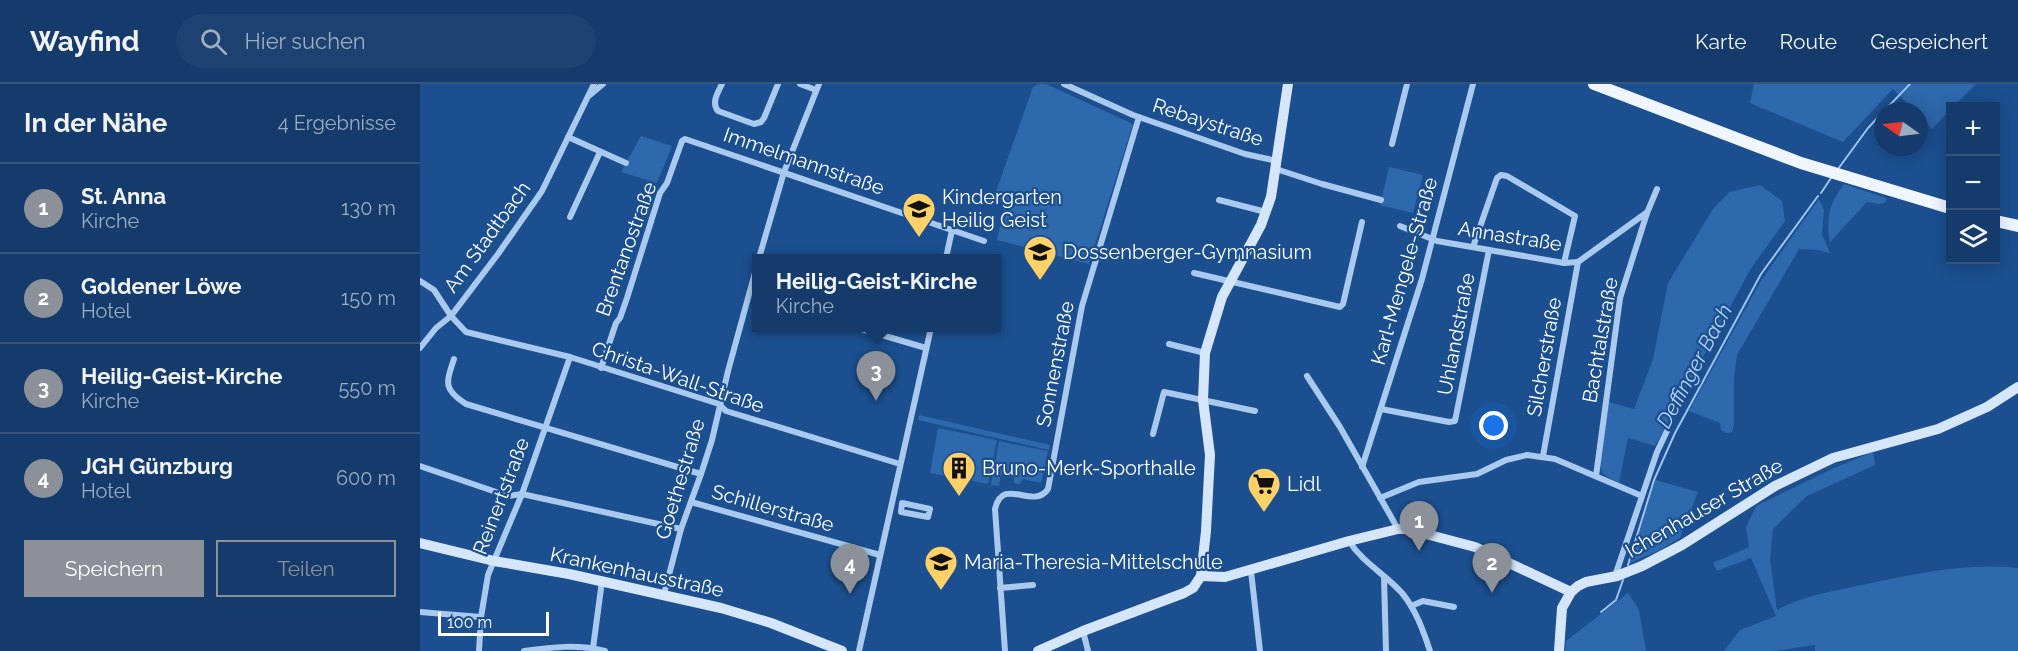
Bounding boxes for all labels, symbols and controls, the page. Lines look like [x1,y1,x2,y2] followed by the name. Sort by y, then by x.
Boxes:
[176,14,596,68] search box
[30,25,140,58] text: Wayfind
[197,25,230,58] icon: search
[245,28,366,54] text: Hier suchen
[1695,29,1747,54] text: Karte
[1780,29,1837,54] text: Route
[1870,29,1988,54] text: Gespeichert
[1150,93,1267,151] street label: Rebaystraße
[1874,102,1928,156] north arrow
[1946,102,2000,264] map controls
[1946,102,2000,156] button: +
[24,108,167,138] text: In der Nähe
[278,111,396,135] text: 4 Ergebnisse
[720,122,888,200] street label: Immelmannstraße
[1946,156,2000,210] button: −
[1366,174,1442,368] street label: Karl-Mengele-Straße
[439,177,535,297] street label: Am Stadtbach
[591,178,662,320] street label: Brentanostraße
[81,183,166,209] text: St. Anna
[942,185,1062,232] place label: Kindergarten Heilig Geist
[901,191,937,238] school or university icon: Kindergarten Heilig Geist
[39,196,48,220] text: 1
[341,196,396,220] text: 130 m
[81,209,139,233] text: Kirche
[1946,210,2000,264] button: layers
[1456,216,1564,256] street label: Annastraße
[1022,234,1058,281] school or university icon: Dossenberger-Gymnasium
[1063,240,1312,264] place label: Dossenberger-Gymnasium
[752,254,1001,332] popup
[776,268,977,294] text: Heilig-Geist-Kirche
[1432,271,1480,397] street label: Uhlandstraße
[81,273,241,299] text: Goldener Löwe
[1577,275,1623,405] street label: Bachtalstraße
[38,286,49,310] text: 2
[341,286,396,310] text: 150 m
[776,294,834,318] text: Kirche
[1522,295,1566,418] street label: Silcherstraße
[81,299,131,323] text: Hotel
[1031,299,1079,429] street label: Sonnenstraße
[1651,300,1737,432] water label: Deffinger Bach
[589,336,768,418] street label: Christa-Wall-Straße
[856,352,896,401] pin: 3
[81,363,282,389] text: Heilig-Geist-Kirche
[38,376,49,400] text: 3
[338,376,396,400] text: 550 m
[81,389,139,413] text: Kirche
[1479,411,1508,440] your location
[650,415,710,542] street label: Goethestraße
[468,434,534,558] street label: Reinertstraße
[941,450,977,497] building icon: Bruno-Merk-Sporthalle
[81,453,233,479] text: JGH Günzburg
[1621,453,1787,563] street label: Ichenhauser Straße
[982,456,1196,480] place label: Bruno-Merk-Sporthalle
[38,466,49,490] text: 4
[336,466,396,490] text: 600 m
[1246,466,1282,513] supermarket icon: Lidl
[1287,472,1321,496] place label: Lidl
[81,479,131,503] text: Hotel
[709,479,837,537] street label: Schillerstraße
[1400,502,1438,551] pin: 1
[24,540,204,597] button: Speichern
[216,540,396,597] button: Teilen
[548,542,726,602] street label: Krankenhausstraße
[830,544,870,594] pin: 4
[923,544,959,591] school or university icon: Maria-Theresia-Mittelschule
[1472,544,1512,593] pin: 2
[964,550,1223,574] place label: Maria-Theresia-Mittelschule
[438,609,549,636] scale bar
[447,613,492,632] text: 100 m

